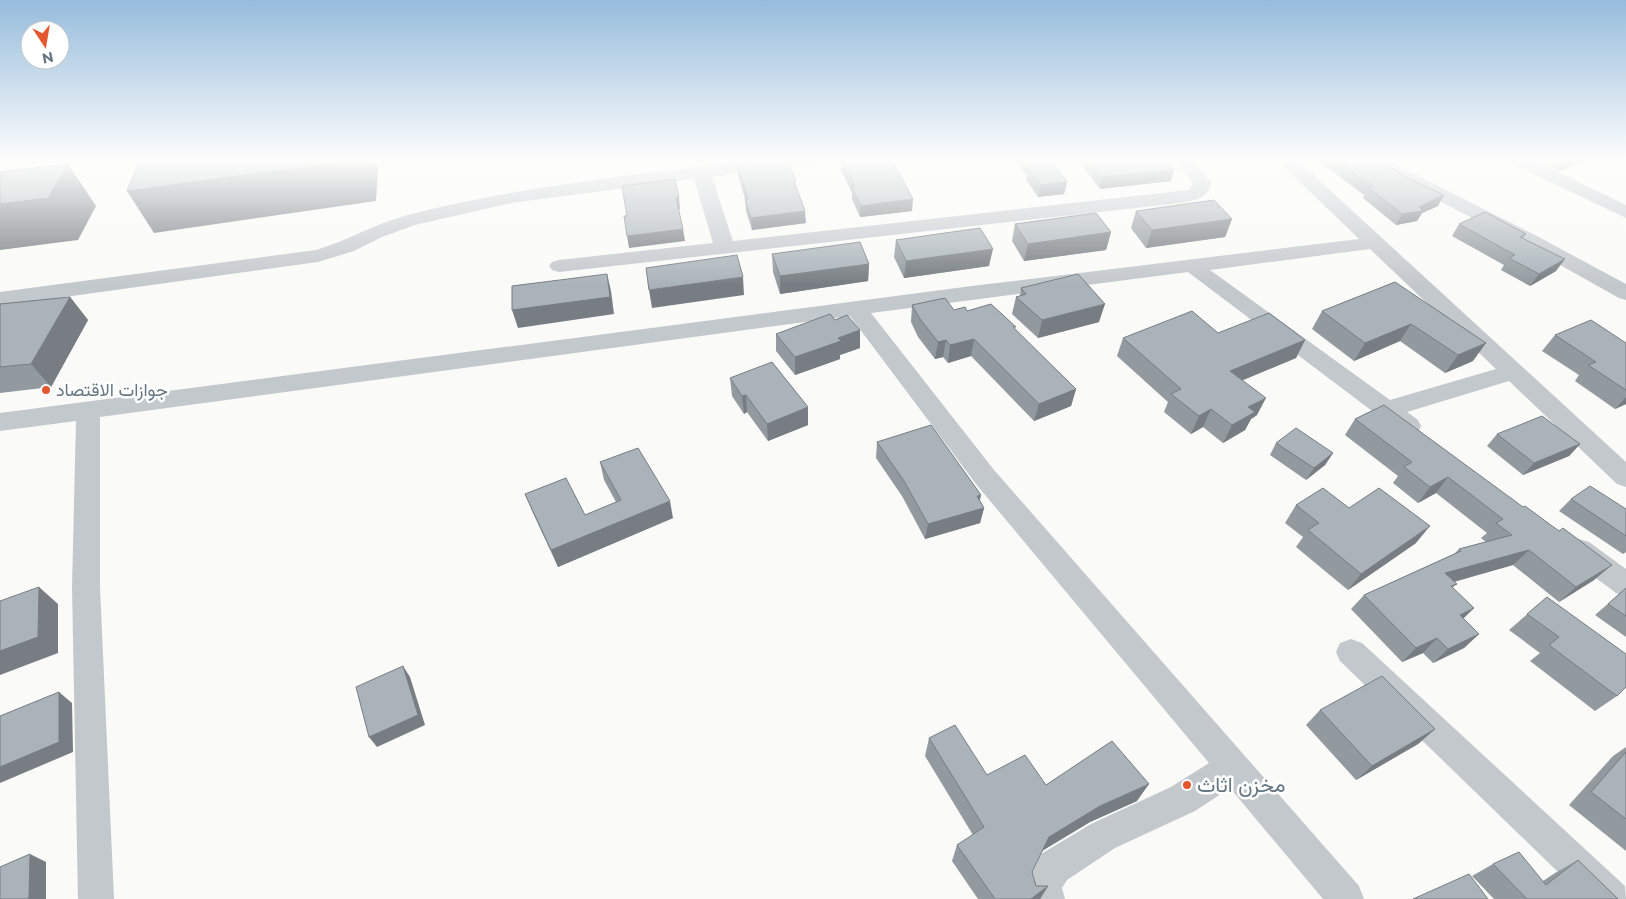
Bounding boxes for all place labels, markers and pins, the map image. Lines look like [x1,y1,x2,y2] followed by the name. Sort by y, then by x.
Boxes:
[56,379,168,401] place label: جوازات الاقتصاد
[40,384,52,396] marker: جوازات الاقتصاد
[1197,772,1285,798] place label: مخزن اثاث
[1181,779,1193,791] marker: مخزن اثاث

